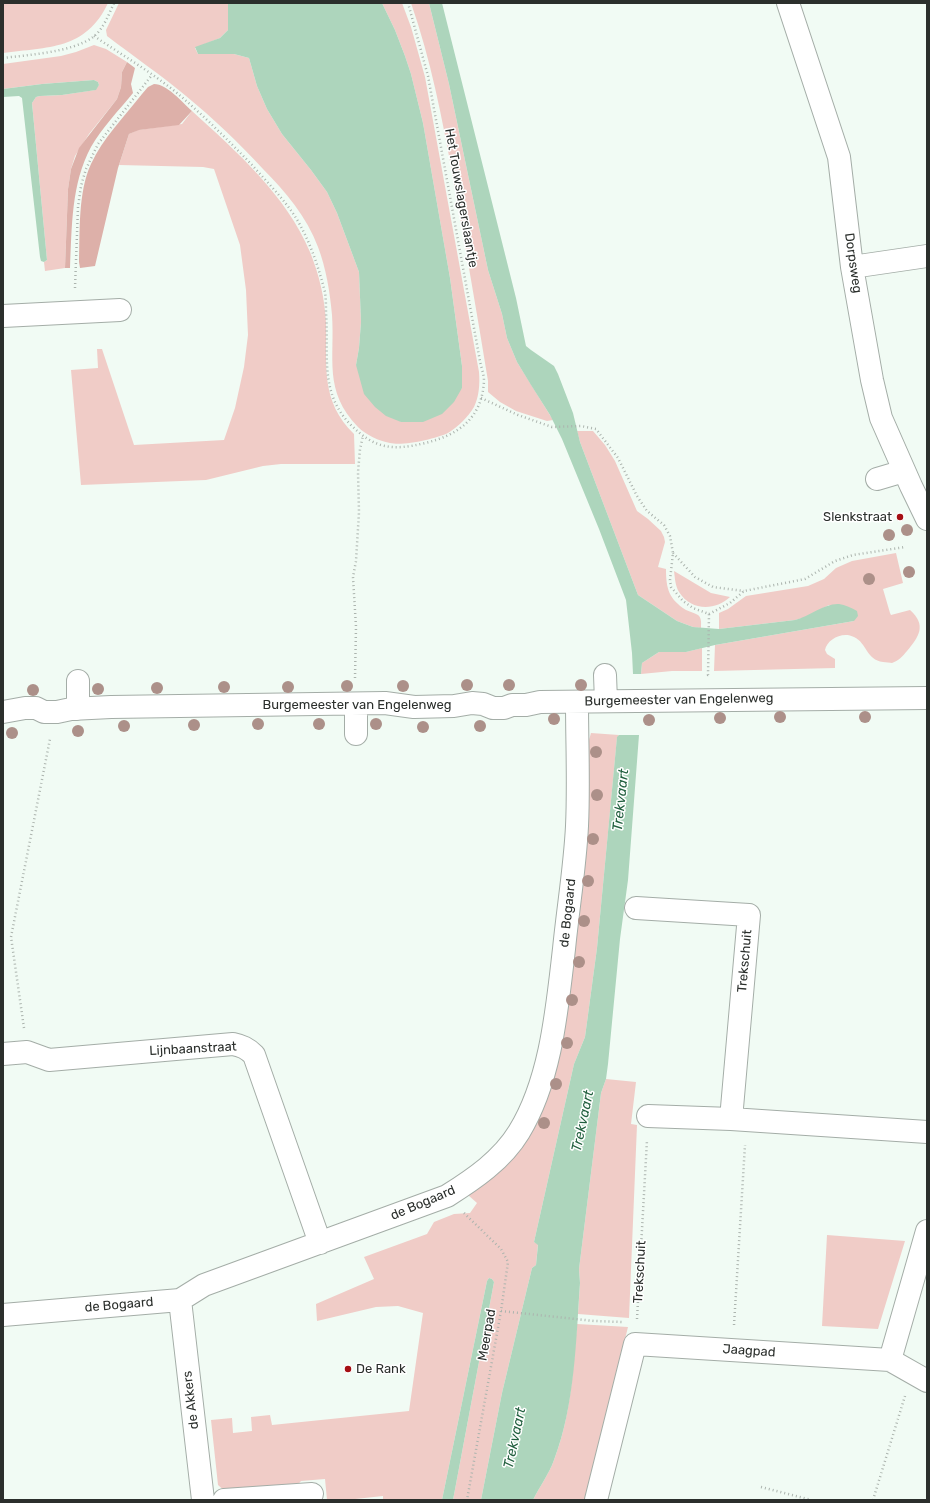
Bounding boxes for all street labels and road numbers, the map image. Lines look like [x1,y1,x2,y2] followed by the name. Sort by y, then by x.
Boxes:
[441,127,481,269] street label: Het Touwslagerslaantje
[841,232,865,294] street label: Dorpsweg
[584,691,774,709] street label: Burgemeester van Engelenweg
[262,697,452,713] street label: Burgemeester van Engelenweg
[557,878,579,948] street label: de Bogaard
[734,929,756,993] street label: Trekschuit
[149,1039,237,1059] street label: Lijnbaanstraat
[388,1182,458,1224] street label: de Bogaard
[631,1240,649,1304] street label: Trekschuit
[84,1294,154,1316] street label: de Bogaard
[475,1308,499,1362] street label: Meerpad
[722,1341,776,1361] street label: Jaagpad
[180,1370,202,1430] street label: de Akkers

